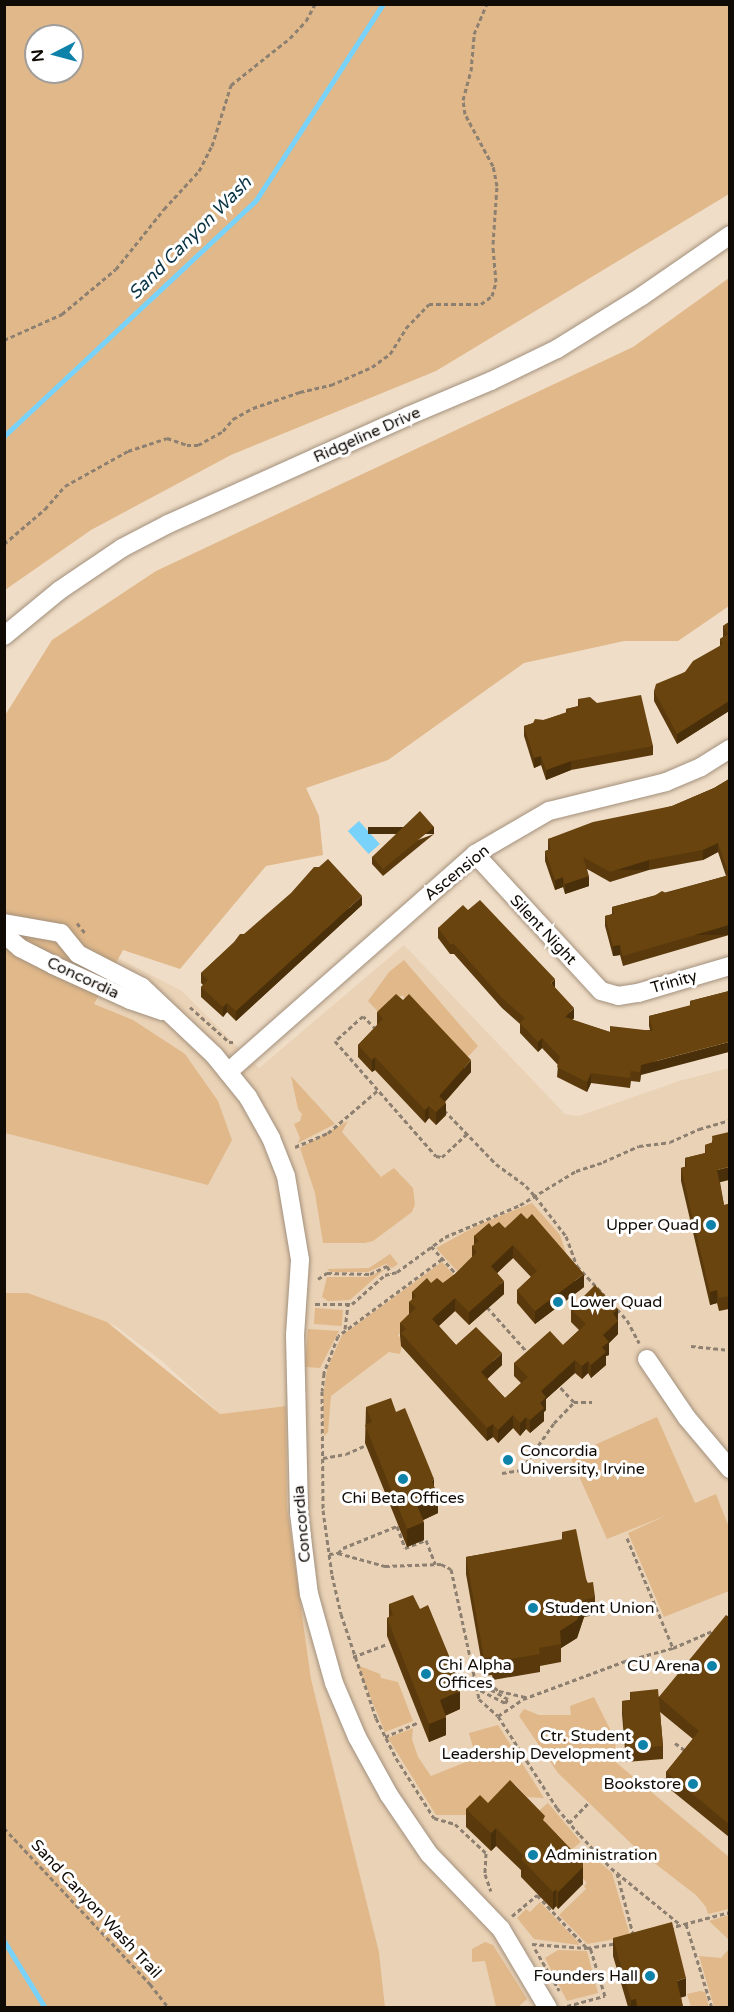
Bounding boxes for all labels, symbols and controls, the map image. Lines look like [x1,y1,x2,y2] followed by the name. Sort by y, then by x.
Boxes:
[24,24,84,84] north arrow
[27,48,49,63] text: N
[124,172,256,304] water label: Sand Canyon Wash
[311,403,423,467] street label: Ridgeline Drive
[421,841,493,905] street label: Ascension
[506,891,580,969] street label: Silent Night
[44,953,122,1003] street label: Concordia
[649,966,699,998] street label: Trinity
[606,1215,699,1235] place label: Upper Quad
[704,1218,718,1232] marker: Upper Quad
[570,1292,662,1312] place label: Lower Quad
[551,1295,565,1309] marker: Lower Quad
[520,1441,645,1479] place label: Concordia University, Irvine
[501,1453,515,1467] marker: Concordia University, Irvine
[396,1472,410,1486] marker: Chi Beta Offices
[289,1485,315,1563] street label: Concordia
[341,1488,465,1508] place label: Chi Beta Offices
[545,1598,654,1618] place label: Student Union
[526,1601,540,1615] marker: Student Union
[438,1655,512,1693] place label: Chi Alpha Offices
[627,1656,700,1676] place label: CU Arena
[705,1659,719,1673] marker: CU Arena
[419,1667,433,1681] marker: Chi Alpha Offices
[441,1726,631,1764] place label: Ctr. Student Leadership Development
[636,1738,650,1752] marker: Ctr. Student Leadership Development
[604,1774,681,1794] place label: Bookstore
[686,1777,700,1791] marker: Bookstore
[27,1836,165,1982] street label: Sand Canyon Wash Trail
[545,1845,657,1865] place label: Administration
[526,1848,540,1862] marker: Administration
[534,1966,638,1986] place label: Founders Hall
[643,1969,657,1983] marker: Founders Hall

